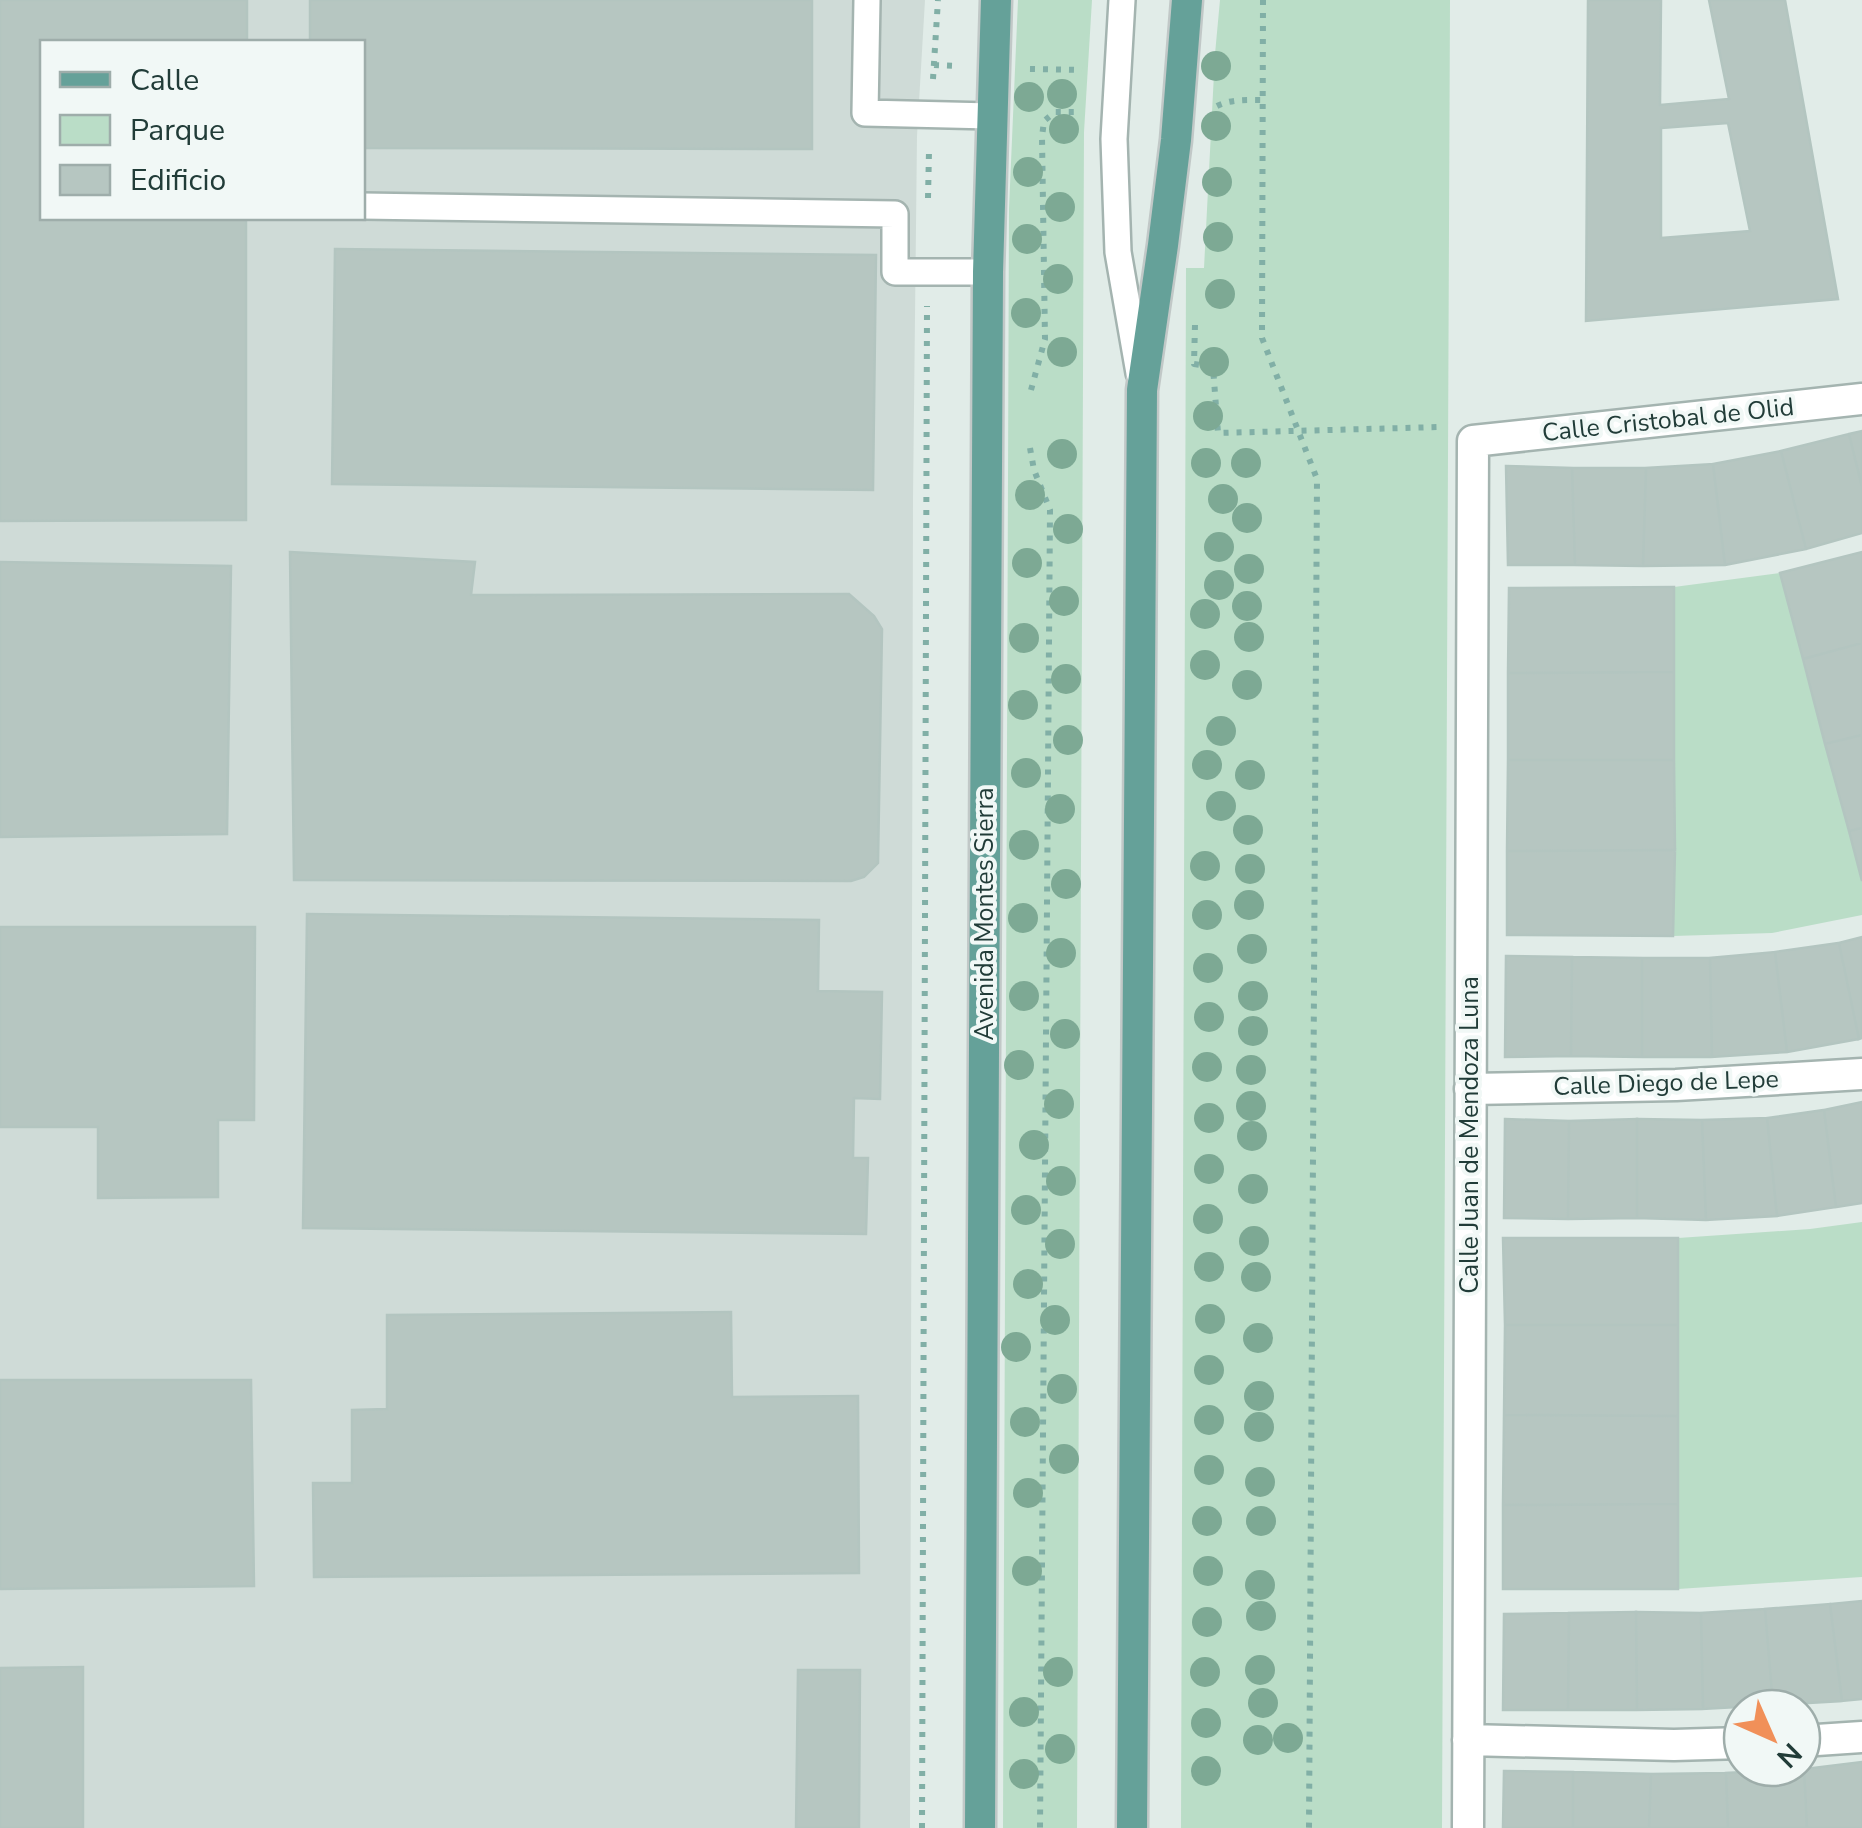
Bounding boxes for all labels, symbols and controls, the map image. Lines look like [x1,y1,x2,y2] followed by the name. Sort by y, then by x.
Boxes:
[40,40,365,220] legend
[130,60,199,101] text: Calle
[130,110,225,151] text: Parque
[130,160,226,201] text: Edificio
[1540,390,1796,450] street label: Calle Cristobal de Olid
[968,787,1002,1041] street label: Avenida Montes Sierra
[1453,976,1487,1294] street label: Calle Juan de Mendoza Luna
[1553,1062,1779,1104] street label: Calle Diego de Lepe
[1722,1688,1822,1788] north arrow
[1768,1734,1810,1776] text: N

